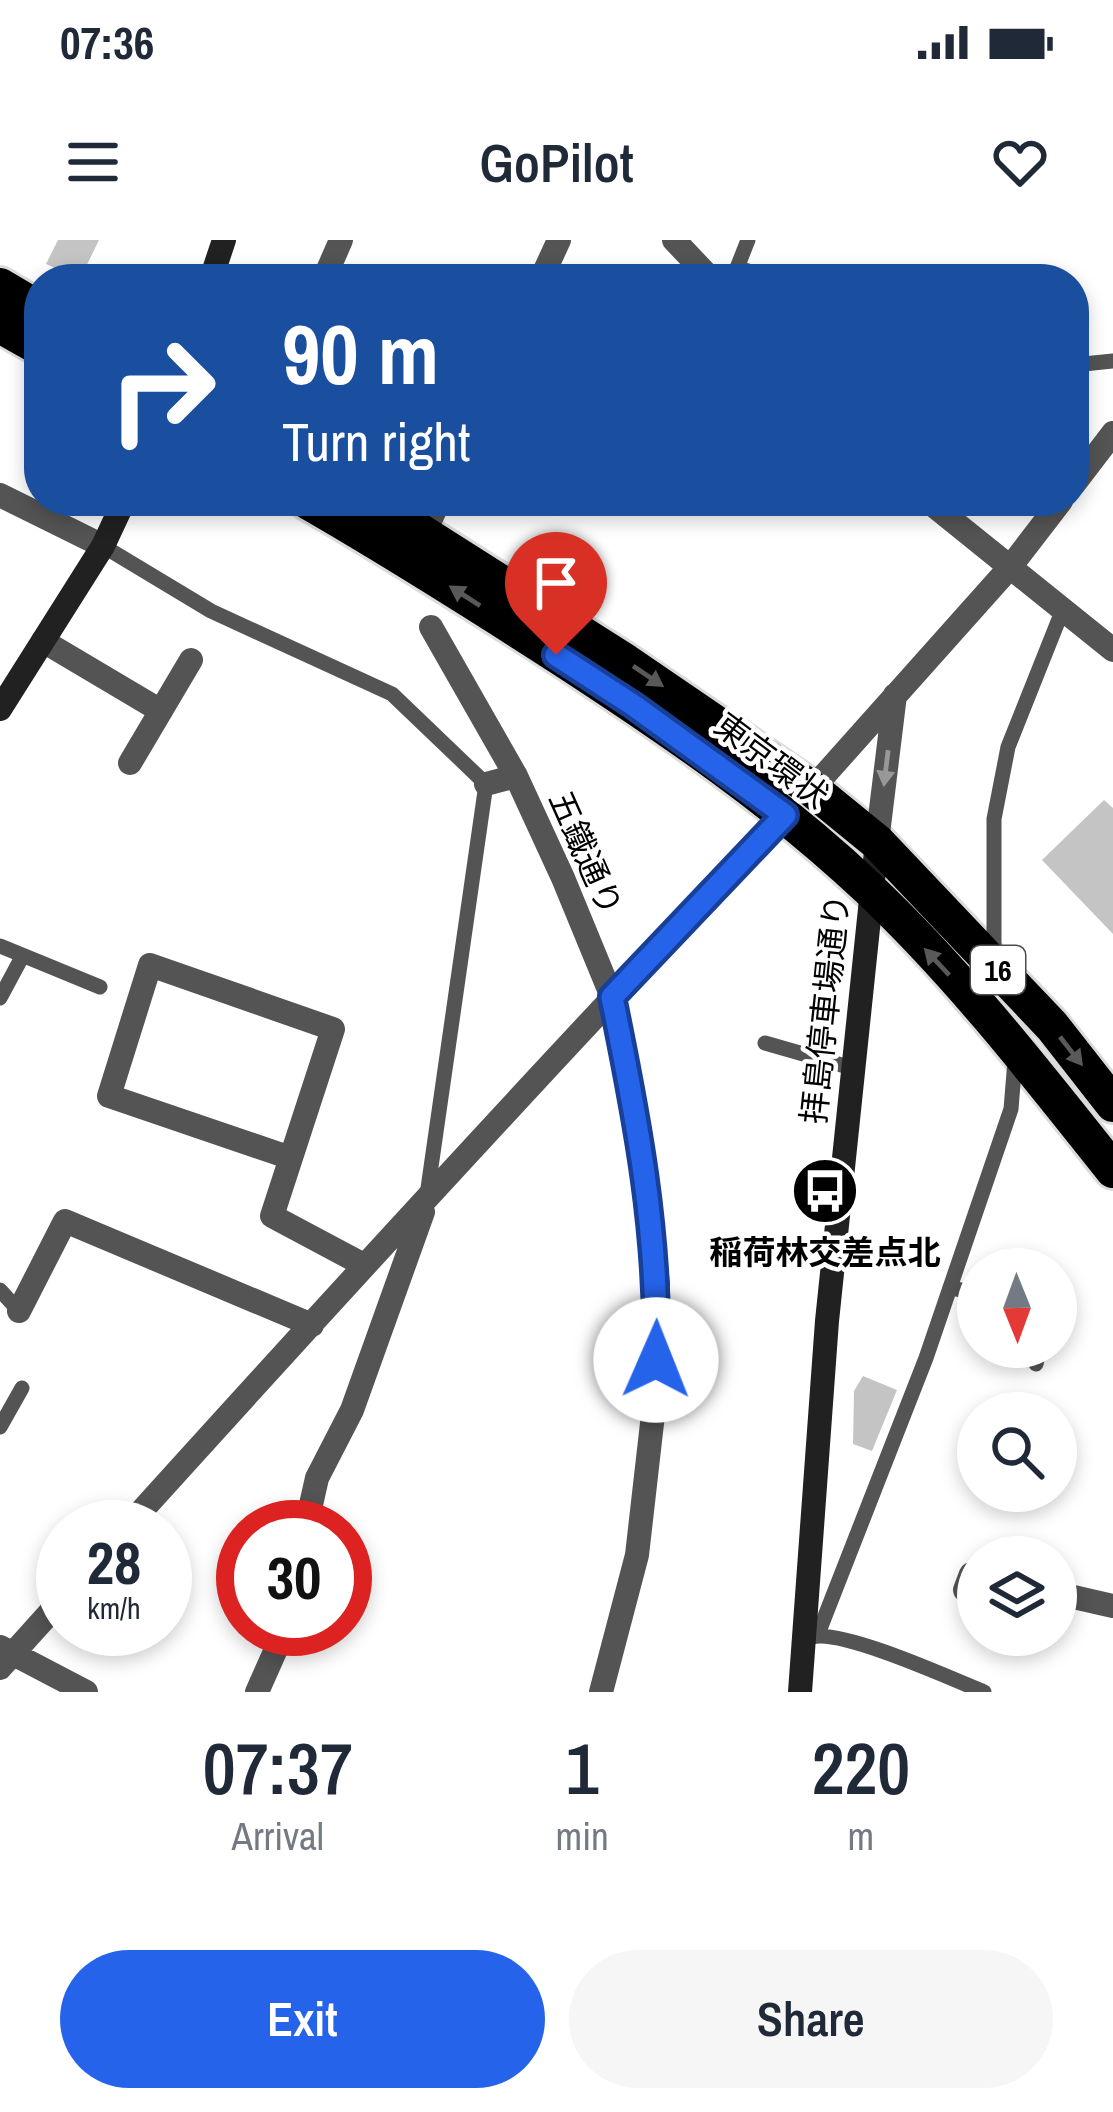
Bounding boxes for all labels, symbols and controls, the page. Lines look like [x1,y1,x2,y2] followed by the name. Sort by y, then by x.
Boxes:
[60,12,154,73] text: 07:36
[479,126,634,199] text: GoPilot
[60,129,126,195] icon: menu
[987,129,1053,195] icon: heart
[282,297,439,410] text: 90 m
[84,312,240,468] icon: right
[282,405,470,478] text: Turn right
[505,532,607,655] pin
[523,550,589,616] icon: arrive
[448,585,481,607] one-way arrow
[631,665,664,687] one-way arrow
[706,703,838,817] street label: 東京環状
[876,750,895,787] one-way arrow
[539,784,633,922] street label: 五鐵通り
[791,892,859,1126] street label: 拝島停車場通り
[971,946,1025,994] road number: 16
[924,948,951,977] one-way arrow
[1058,1035,1083,1066] one-way arrow
[790,1156,860,1226] bus stop icon: 稲荷林交差点北
[710,1230,941,1274] place label: 稲荷林交差点北
[957,1248,1077,1368] north arrow
[957,1248,1077,1656] map controls
[593,1297,719,1423] position arrow
[957,1392,1077,1512] button: search
[216,1500,372,1656] speed limit sign: 30
[87,1522,141,1603] text: 28
[957,1536,1077,1656] button: layers
[87,1588,141,1628] text: km/h
[203,1719,353,1816] text: 07:37
[566,1719,599,1816] text: 1
[812,1719,910,1816] text: 220
[232,1810,324,1862] text: Arrival
[556,1810,609,1862] text: min
[848,1810,874,1862] text: m
[60,1950,545,2088] button: Exit
[569,1950,1053,2088] button: Share

